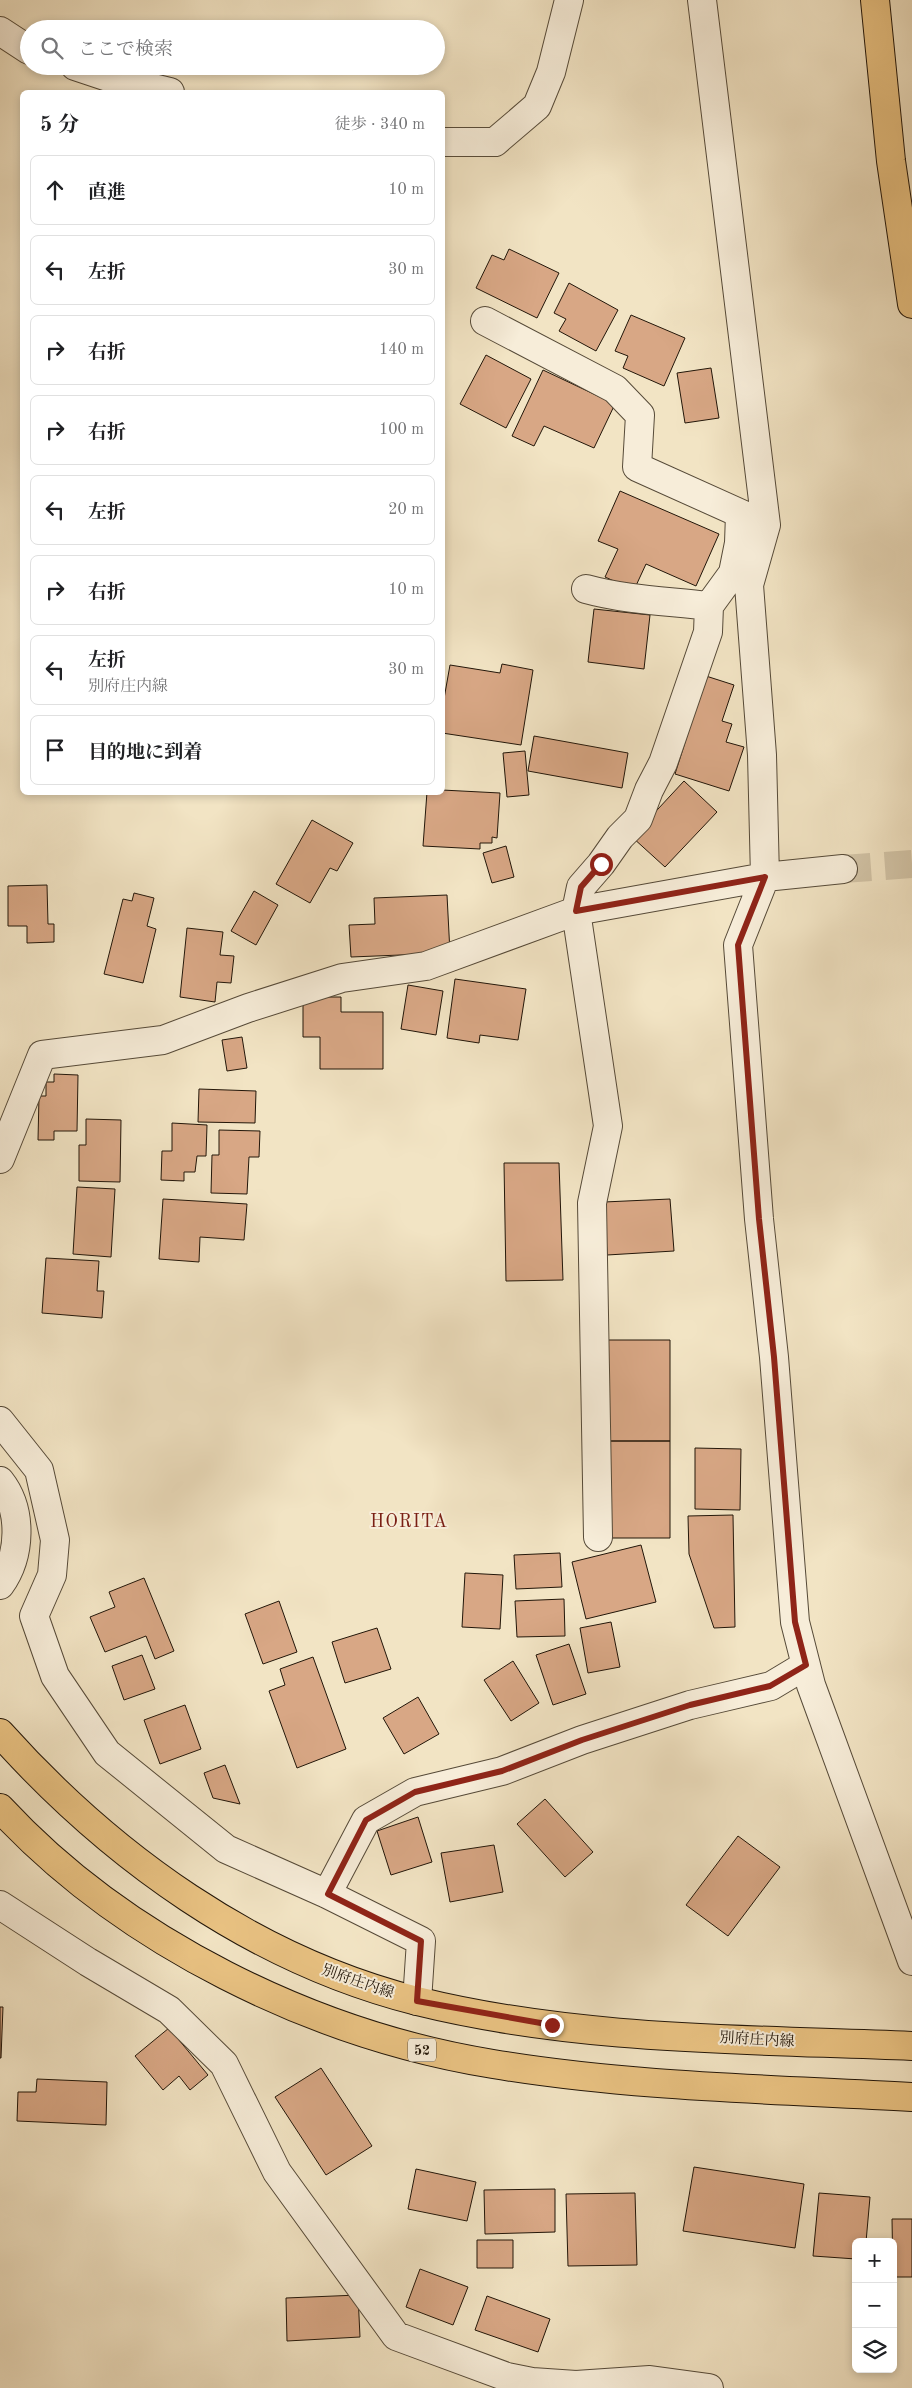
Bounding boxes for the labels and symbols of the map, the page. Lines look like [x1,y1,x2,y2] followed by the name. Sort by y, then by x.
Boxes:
[590,853,613,876] route start
[370,1513,448,1531] district label: HORITA
[320,1961,396,2002] street label: 別府庄内線
[541,2014,564,2037] route end
[719,2029,795,2050] street label: 別府庄内線
[408,2038,436,2062] road number: 52

